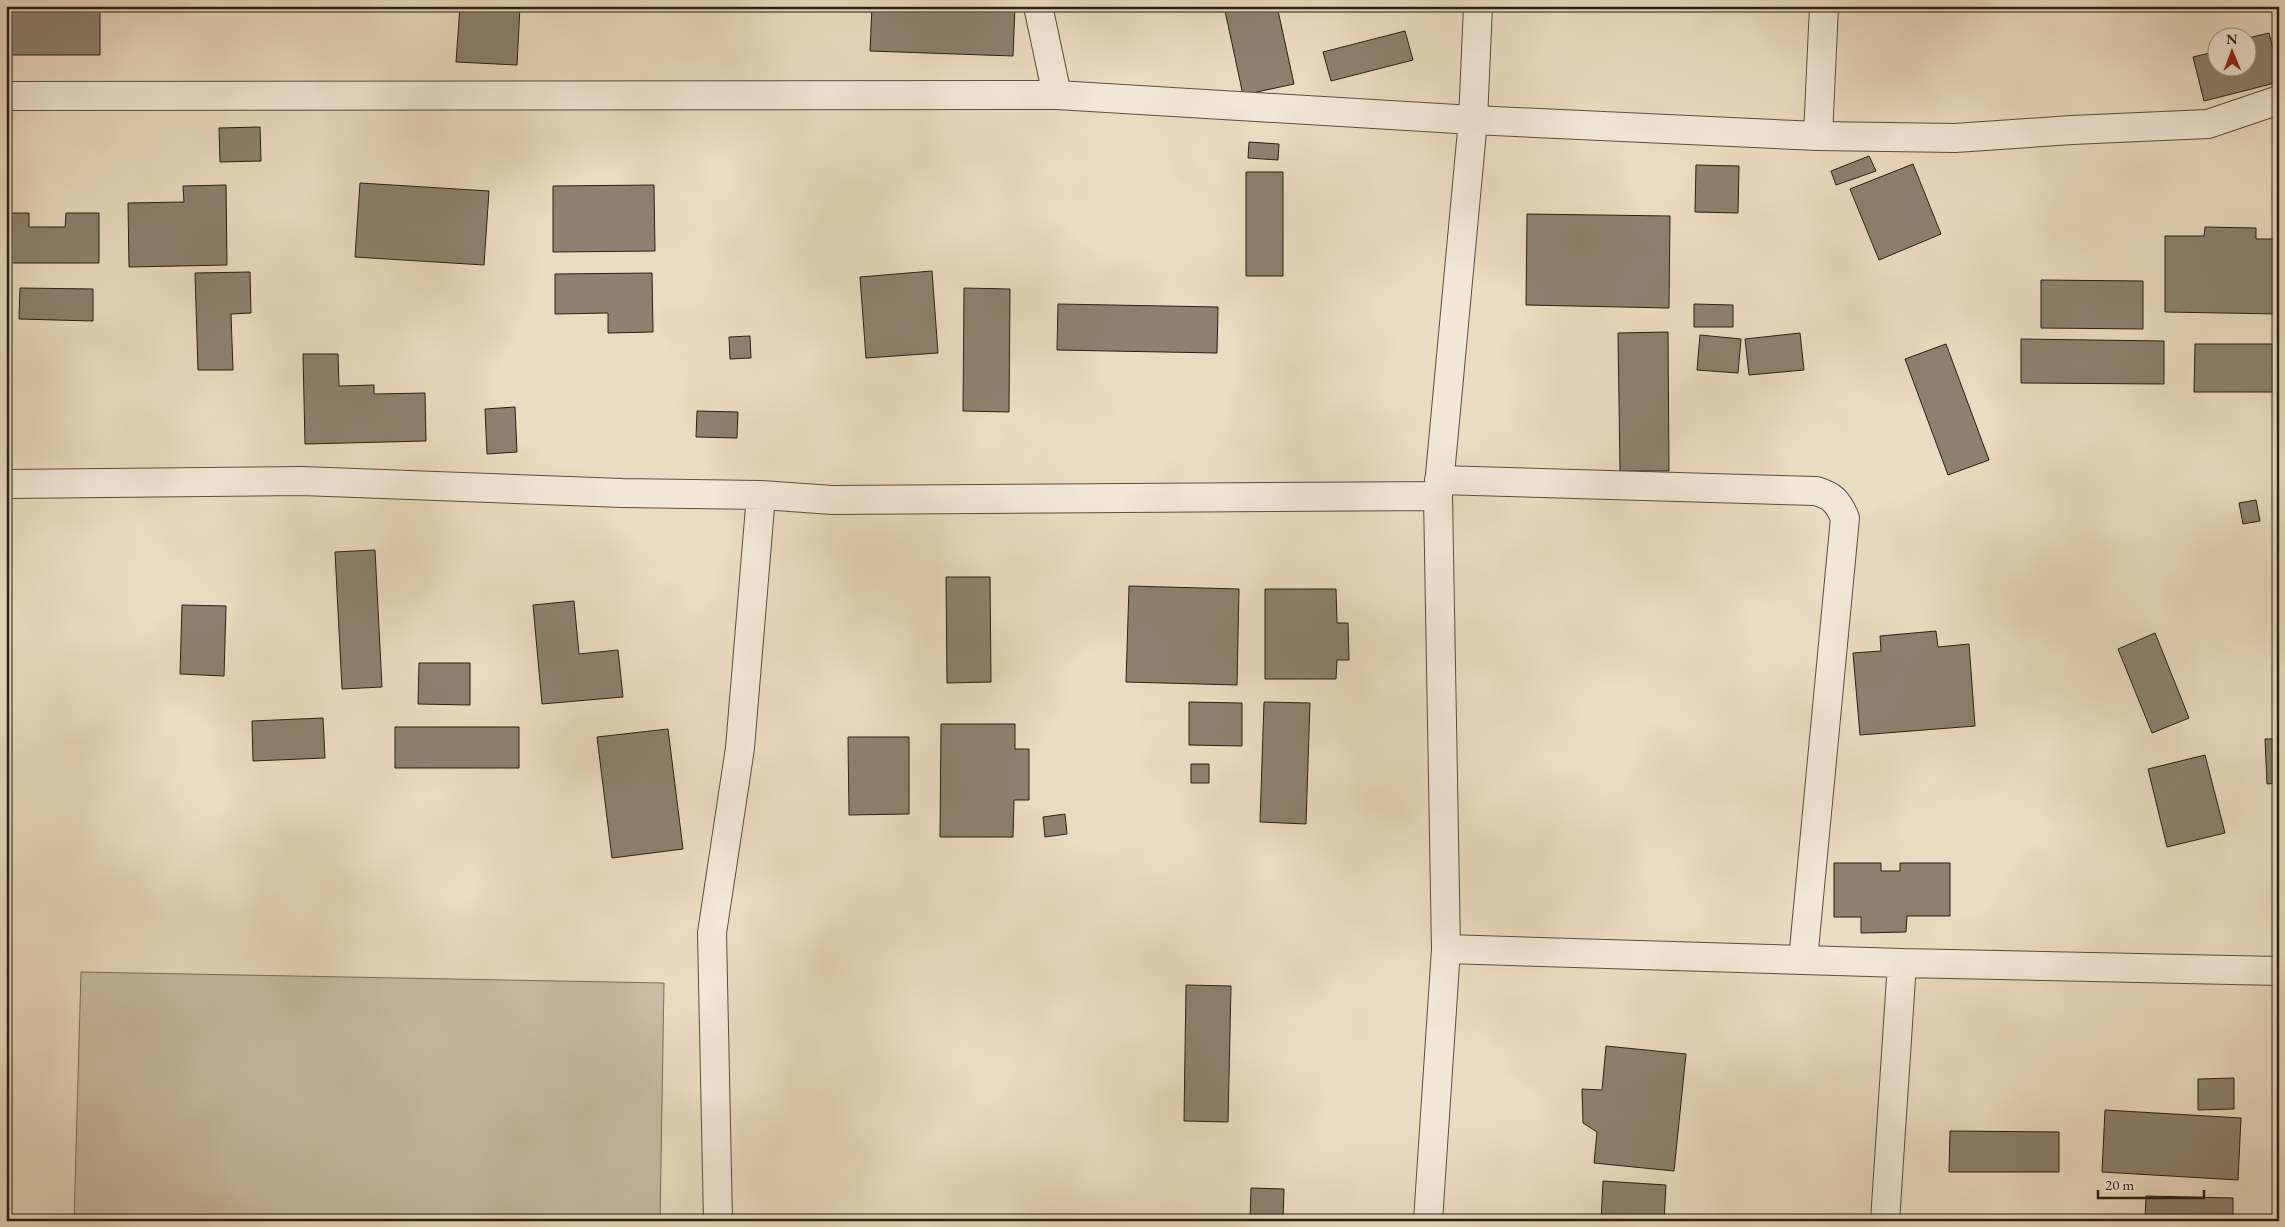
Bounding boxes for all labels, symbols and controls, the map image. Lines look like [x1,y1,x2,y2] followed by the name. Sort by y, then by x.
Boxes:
[2208,28,2258,78] north arrow
[2226,30,2238,48] text: N
[2098,1167,2204,1199] scale bar
[2105,1175,2134,1194] text: 20 m

